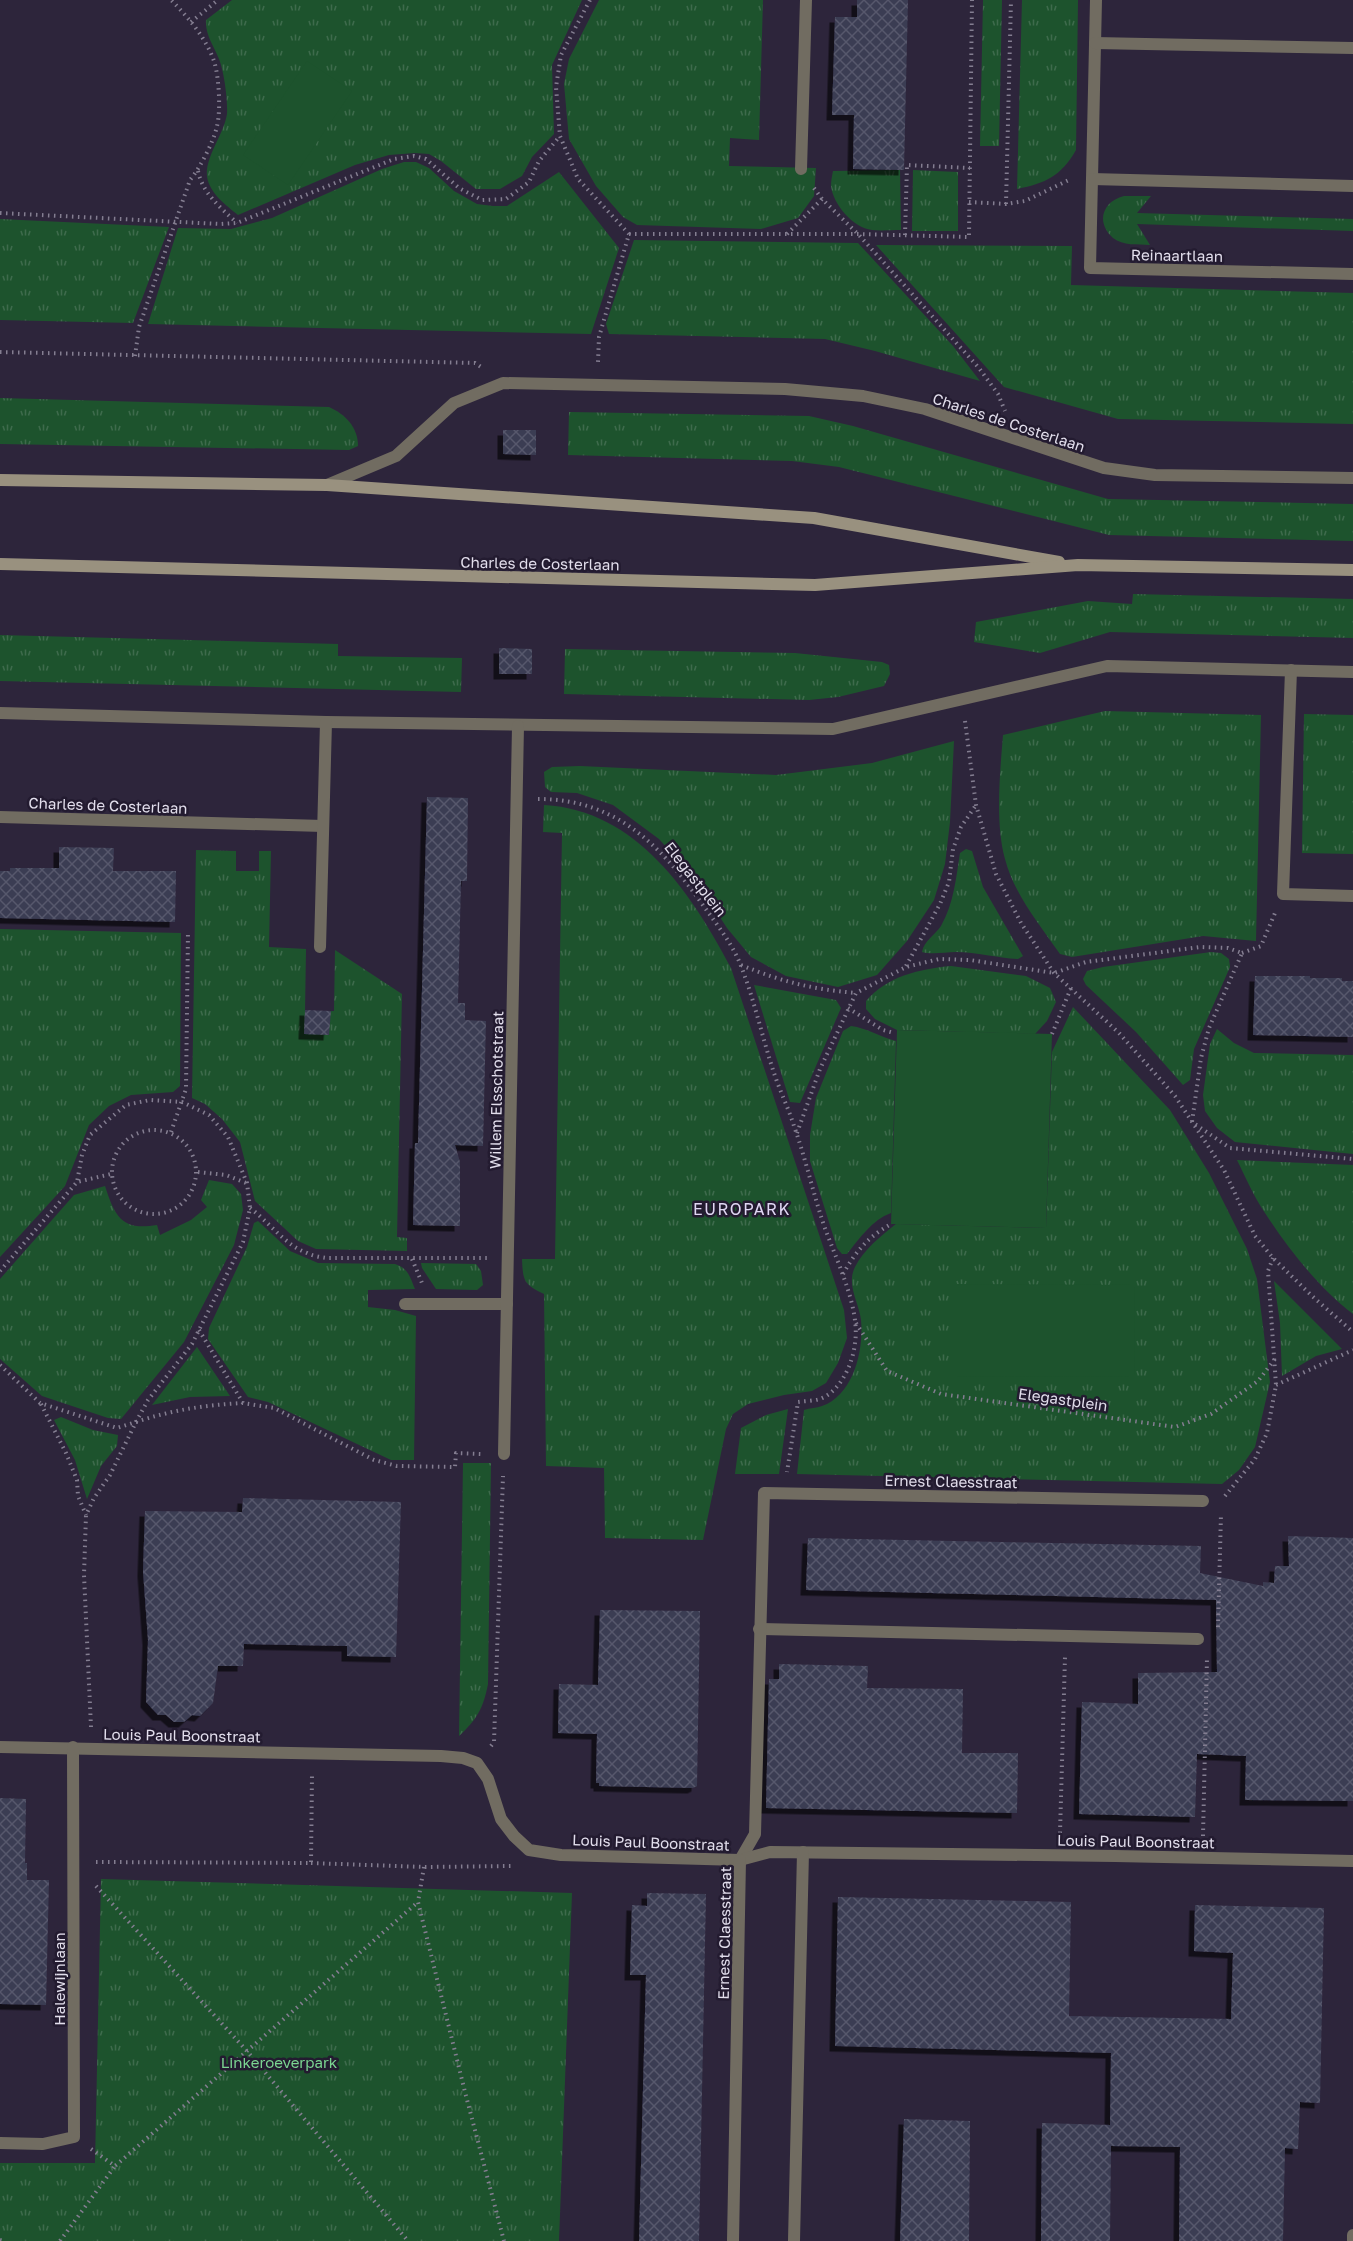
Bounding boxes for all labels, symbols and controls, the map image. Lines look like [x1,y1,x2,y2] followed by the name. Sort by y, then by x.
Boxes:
[1131,245,1223,265] street label: Reinaartlaan
[931,389,1087,455] street label: Charles de Costerlaan
[460,553,620,573] street label: Charles de Costerlaan
[28,793,188,817] street label: Charles de Costerlaan
[661,838,731,920] street label: Elegastplein
[486,1011,506,1169] street label: Willem Elsschotstraat
[693,1199,791,1219] district label: EUROPARK
[1017,1384,1109,1414] street label: Elegastplein
[884,1471,1018,1491] street label: Ernest Claesstraat
[103,1725,261,1745] street label: Louis Paul Boonstraat
[572,1830,730,1854] street label: Louis Paul Boonstraat
[1057,1831,1215,1851] street label: Louis Paul Boonstraat
[714,1866,734,2000] street label: Ernest Claesstraat
[50,1932,68,2026] street label: Halewijnlaan
[221,2053,338,2071] park label: Linkeroeverpark

